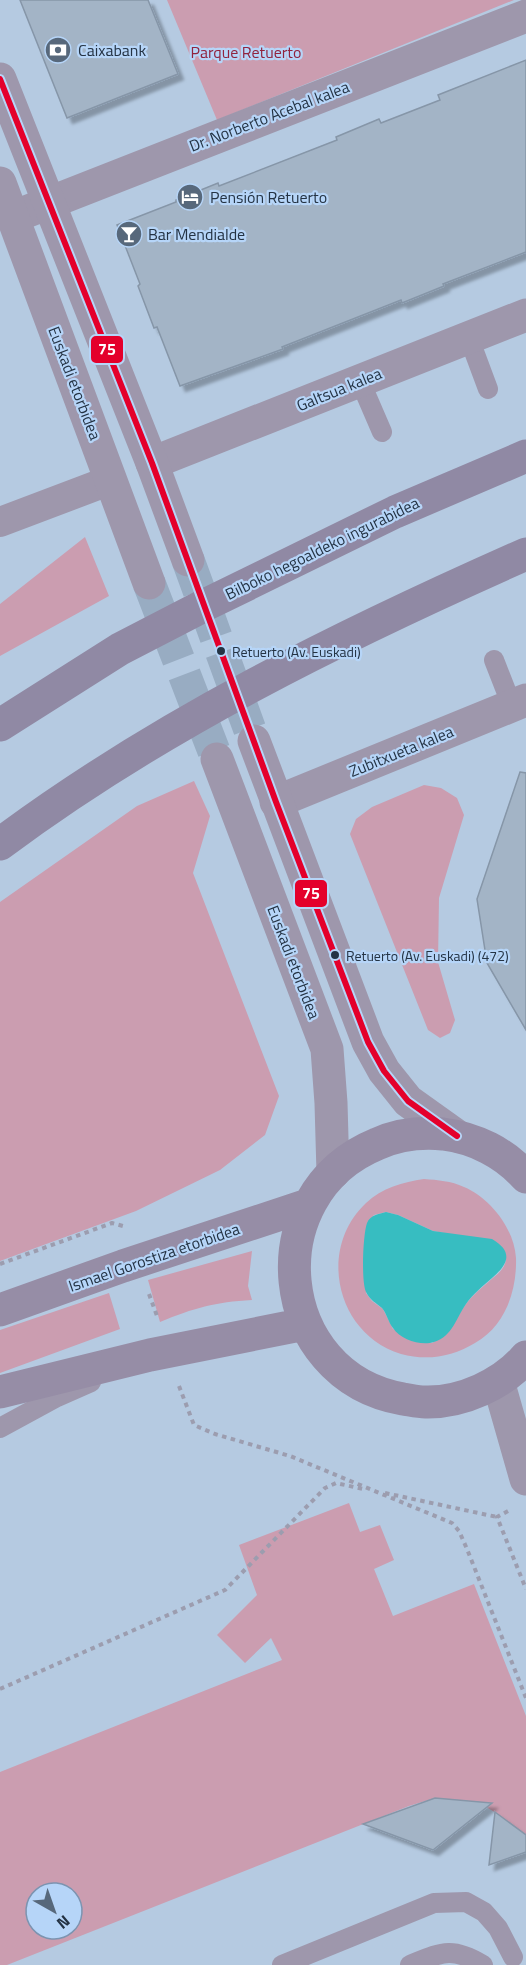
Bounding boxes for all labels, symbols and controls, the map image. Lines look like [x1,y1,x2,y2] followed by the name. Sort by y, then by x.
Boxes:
[43,35,73,65] bank icon: Caixabank
[78,38,146,62] place label: Caixabank
[191,40,301,64] park label: Parque Retuerto
[185,74,353,158] street label: Dr. Norberto Acebal kalea
[175,182,205,212] hotel icon: Pensión Retuerto
[210,185,327,209] place label: Pensión Retuerto
[114,219,144,249] bar icon: Bar Mendialde
[148,222,245,246] place label: Bar Mendialde
[42,323,108,443] street label: Euskadi etorbidea
[90,335,124,364] line badge: 75
[98,337,116,361] text: 75
[293,361,385,417] street label: Galtsua kalea
[221,490,423,606] street label: Bilboko hegoaldeko ingurabidea
[232,641,361,662] place label: Retuerto (Av. Euskadi)
[215,645,227,657] marker: Retuerto (Av. Euskadi)
[345,719,457,783] street label: Zubitxueta kalea
[294,879,328,908] line badge: 75
[302,881,320,905] text: 75
[261,902,327,1022] street label: Euskadi etorbidea
[346,945,509,966] place label: Retuerto (Av. Euskadi) (472)
[329,949,341,961] marker: Retuerto (Av. Euskadi) (472)
[65,1216,243,1298] street label: Ismael Gorostiza etorbidea
[24,1881,84,1941] north arrow
[52,1910,76,1935] text: N

